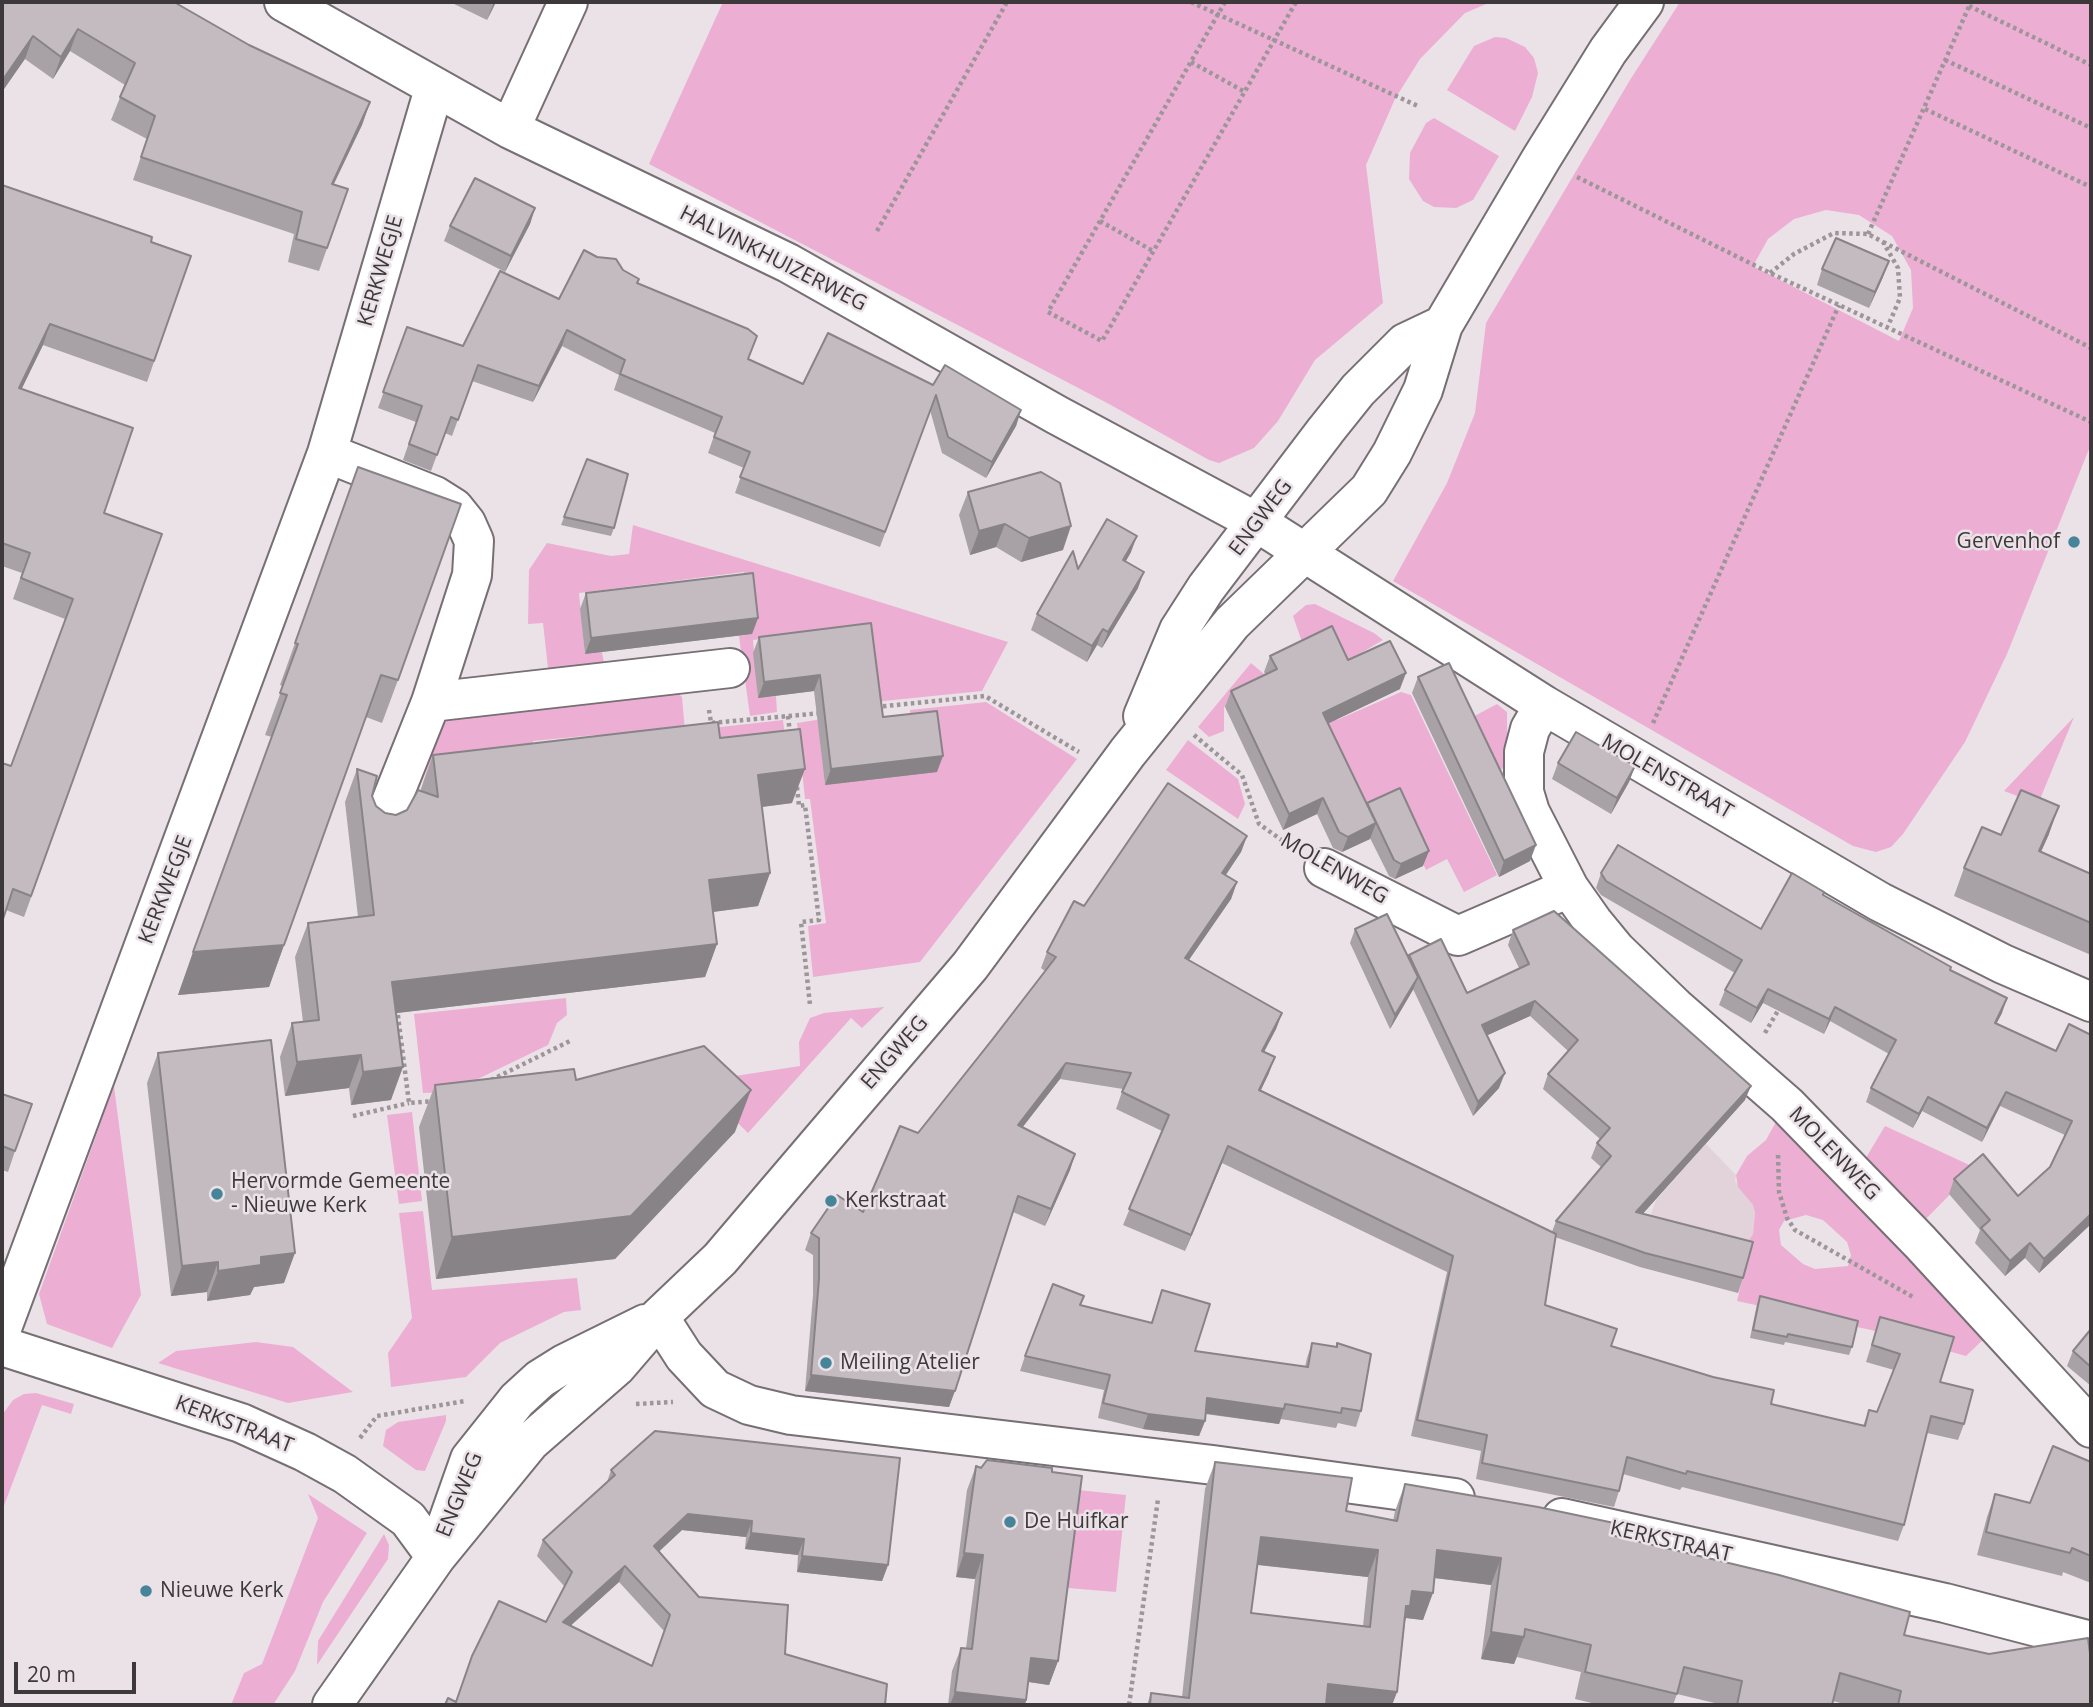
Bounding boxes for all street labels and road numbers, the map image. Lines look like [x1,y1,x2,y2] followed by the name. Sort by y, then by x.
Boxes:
[675,201,871,317] street label: HALVINKHUIZERWEG
[353,213,409,329] street label: KERKWEGJE
[1224,475,1298,561] street label: ENGWEG
[1597,729,1737,825] street label: MOLENSTRAAT
[1276,828,1392,910] street label: MOLENWEG
[134,832,198,948] street label: KERKWEGJE
[856,1011,934,1095] street label: ENGWEG
[1783,1102,1885,1206] street label: MOLENWEG
[171,1391,297,1459] street label: KERKSTRAAT
[432,1449,488,1541] street label: ENGWEG
[1608,1516,1734,1568] street label: KERKSTRAAT

